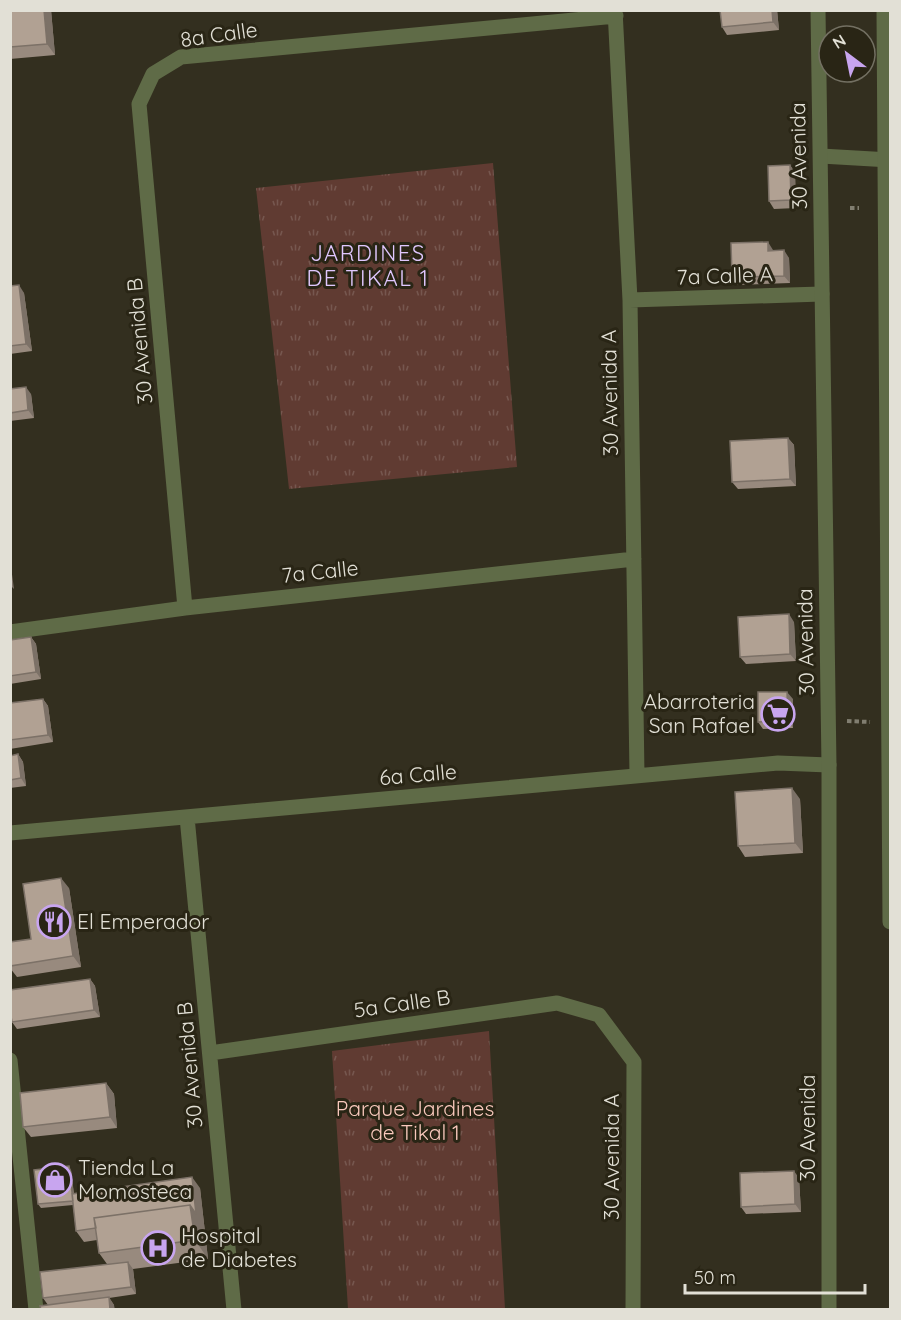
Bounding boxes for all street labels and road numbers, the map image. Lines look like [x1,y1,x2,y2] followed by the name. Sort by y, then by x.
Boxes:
[179,16,259,52] street label: 8a Calle
[784,102,812,210] street label: 30 Avenida
[676,260,774,290] street label: 7a Calle A
[121,277,157,405] street label: 30 Avenida B
[595,330,623,456] street label: 30 Avenida A
[280,554,360,588] street label: 7a Calle
[791,588,819,696] street label: 30 Avenida
[378,758,458,790] street label: 6a Calle
[352,983,452,1023] street label: 5a Calle B
[171,1001,207,1129] street label: 30 Avenida B
[794,1074,820,1182] street label: 30 Avenida
[598,1094,624,1220] street label: 30 Avenida A

